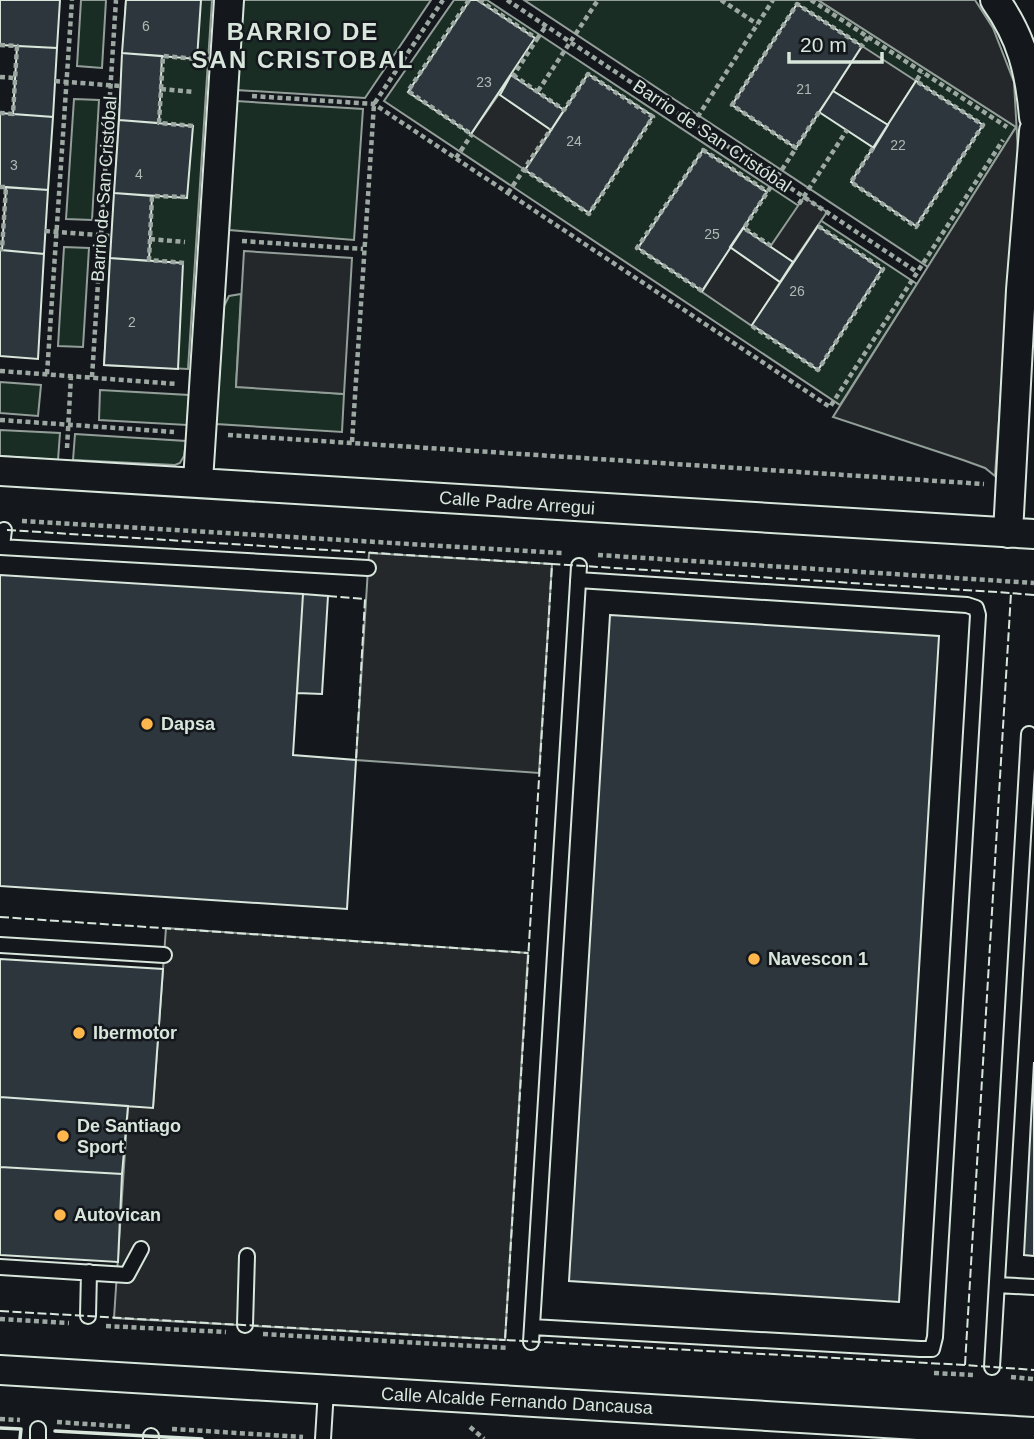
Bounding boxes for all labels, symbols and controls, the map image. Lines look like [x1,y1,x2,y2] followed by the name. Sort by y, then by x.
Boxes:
[142,18,150,34] house number: 6
[192,18,414,73] district label: BARRIO DE SAN CRISTOBAL
[789,21,882,65] scale bar
[800,33,847,56] text: 20 m
[476,74,492,90] house number: 23
[629,76,795,196] street label: Barrio de San Cristóbal
[796,81,812,97] house number: 21
[88,95,120,283] street label: Barrio de San Cristóbal
[566,133,582,149] house number: 24
[890,137,906,153] house number: 22
[10,157,18,173] house number: 3
[135,166,143,182] house number: 4
[704,226,720,242] house number: 25
[789,283,805,299] house number: 26
[128,314,136,330] house number: 2
[438,488,596,518] street label: Calle Padre Arregui
[161,714,216,734] place label: Dapsa
[139,716,155,732] marker: Dapsa
[768,949,868,969] place label: Navescon 1
[746,951,762,967] marker: Navescon 1
[93,1023,177,1043] place label: Ibermotor
[71,1025,87,1041] marker: Ibermotor
[77,1116,181,1157] place label: De Santiago Sport
[55,1128,71,1144] marker: De Santiago Sport
[74,1205,161,1225] place label: Autovican
[52,1207,68,1223] marker: Autovican
[381,1384,654,1418] street label: Calle Alcalde Fernando Dancausa

